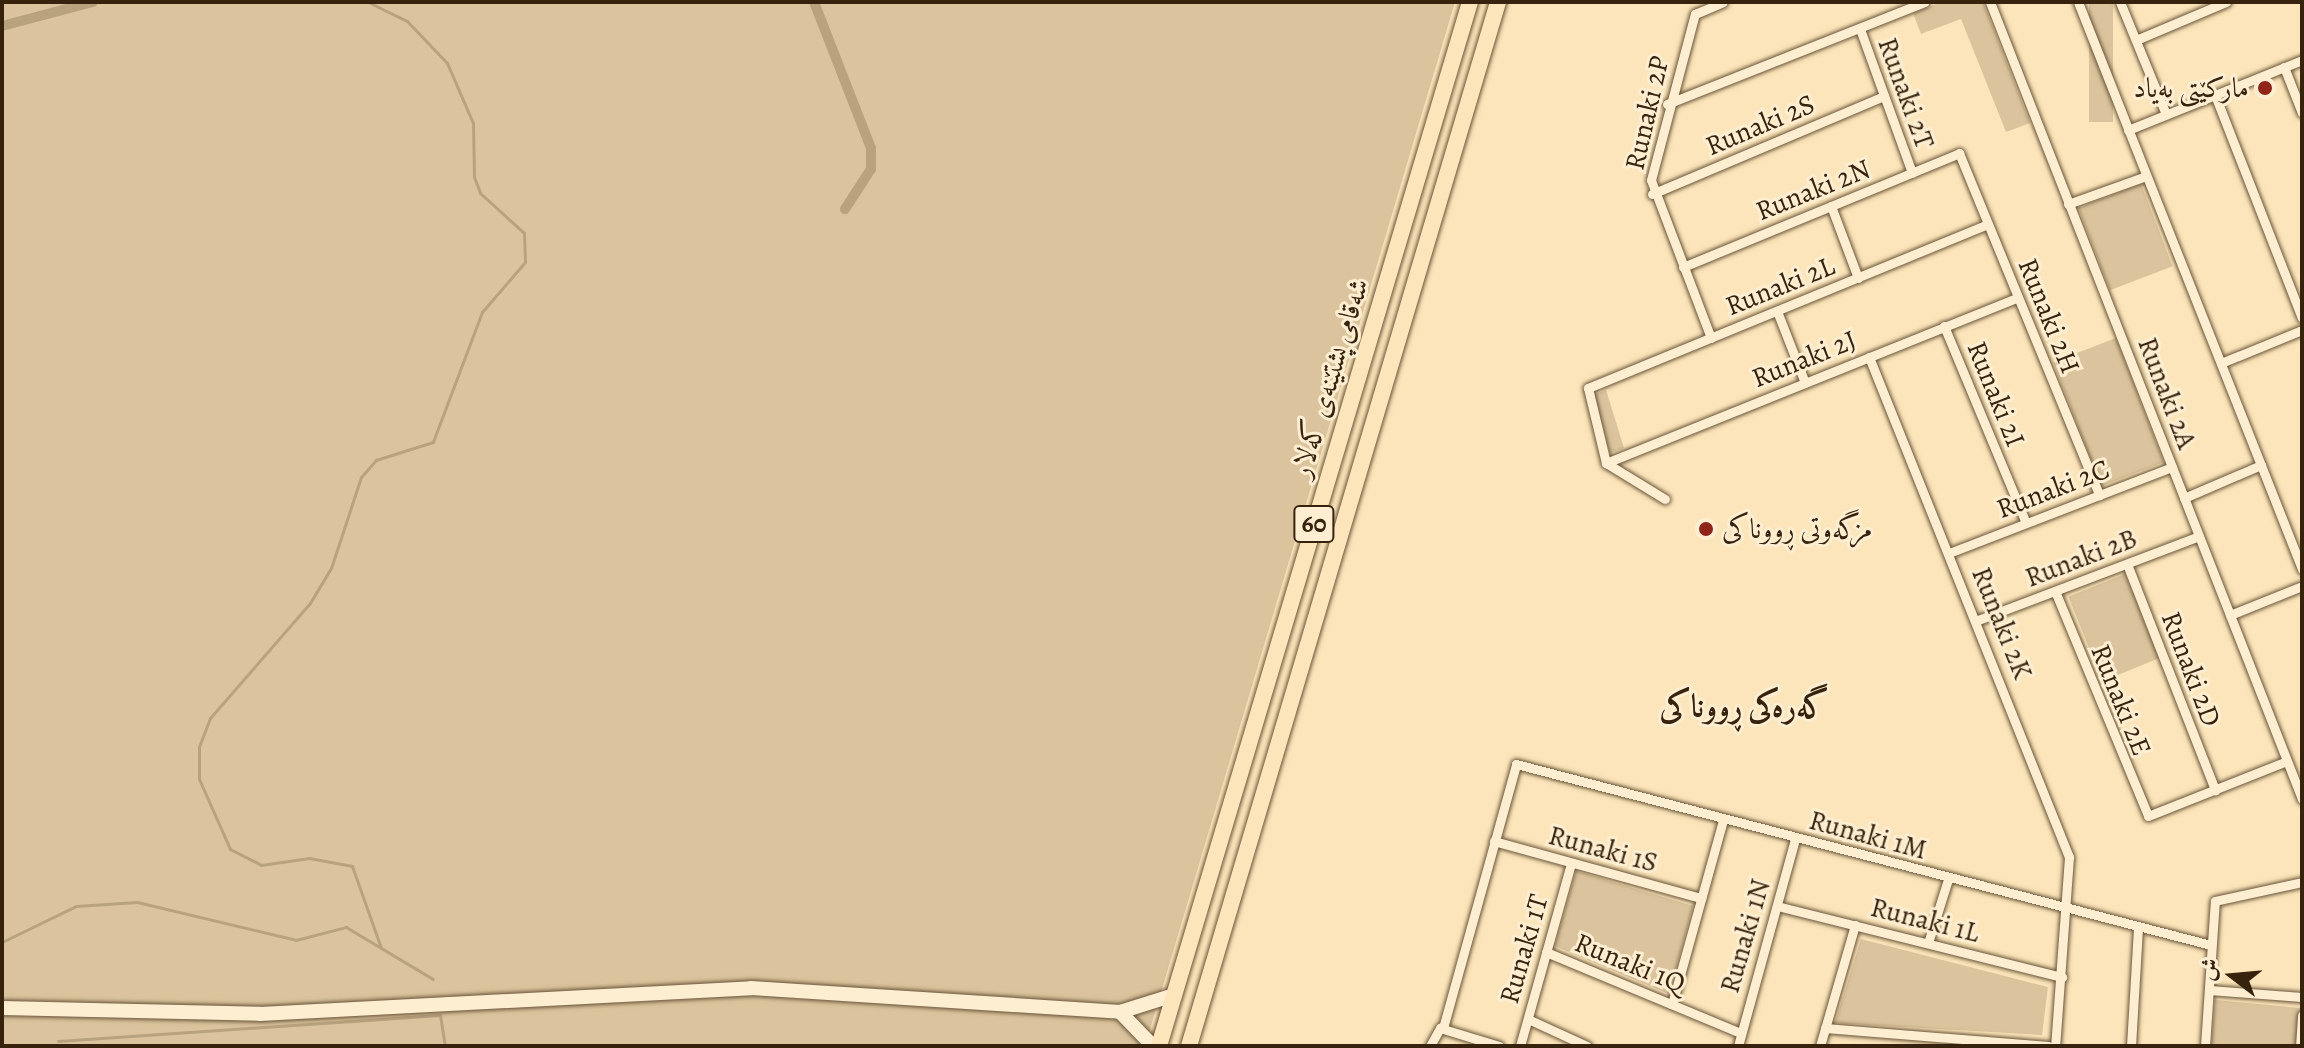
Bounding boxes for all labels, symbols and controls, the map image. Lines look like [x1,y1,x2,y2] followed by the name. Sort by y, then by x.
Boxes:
[1870,33,1942,153] street label: Runaki 2T
[1618,53,1676,173] street label: Runaki 2P
[2133,71,2249,105] place label: مارکێتی بەیاد
[2256,79,2274,97] marker: مارکێتی بەیاد
[1700,87,1820,163] street label: Runaki 2S
[1751,152,1875,228] street label: Runaki 2N
[1721,249,1839,323] street label: Runaki 2L
[2011,253,2087,379] street label: Runaki 2H
[1284,274,1376,482] street label: شەقامی پشتێنەی کەلار
[1747,323,1861,395] street label: Runaki 2J
[2130,332,2204,454] street label: Runaki 2A
[1960,336,2032,452] street label: Runaki 2I
[1992,452,2114,526] street label: Runaki 2C
[1292,502,1336,546] road number: 60
[1722,512,1872,546] place label: مزگەوتی ڕووناکی
[1697,520,1715,538] marker: مزگەوتی ڕووناکی
[2020,521,2142,595] street label: Runaki 2B
[1964,562,2040,684] street label: Runaki 2K
[2154,607,2228,731] street label: Runaki 2D
[2084,639,2158,761] street label: Runaki 2E
[1659,687,1829,725] district label: گەرەکی ڕووناکی
[1805,803,1931,867] street label: Runaki 1M
[1545,818,1661,880] street label: Runaki 1S
[1713,875,1777,997] street label: Runaki 1N
[1867,890,1983,950] street label: Runaki 1L
[1492,891,1556,1007] street label: Runaki 1T
[1570,926,1690,1000] street label: Runaki 1Q
[2192,936,2272,1016] north arrow
[2192,955,2226,984] text: ش

